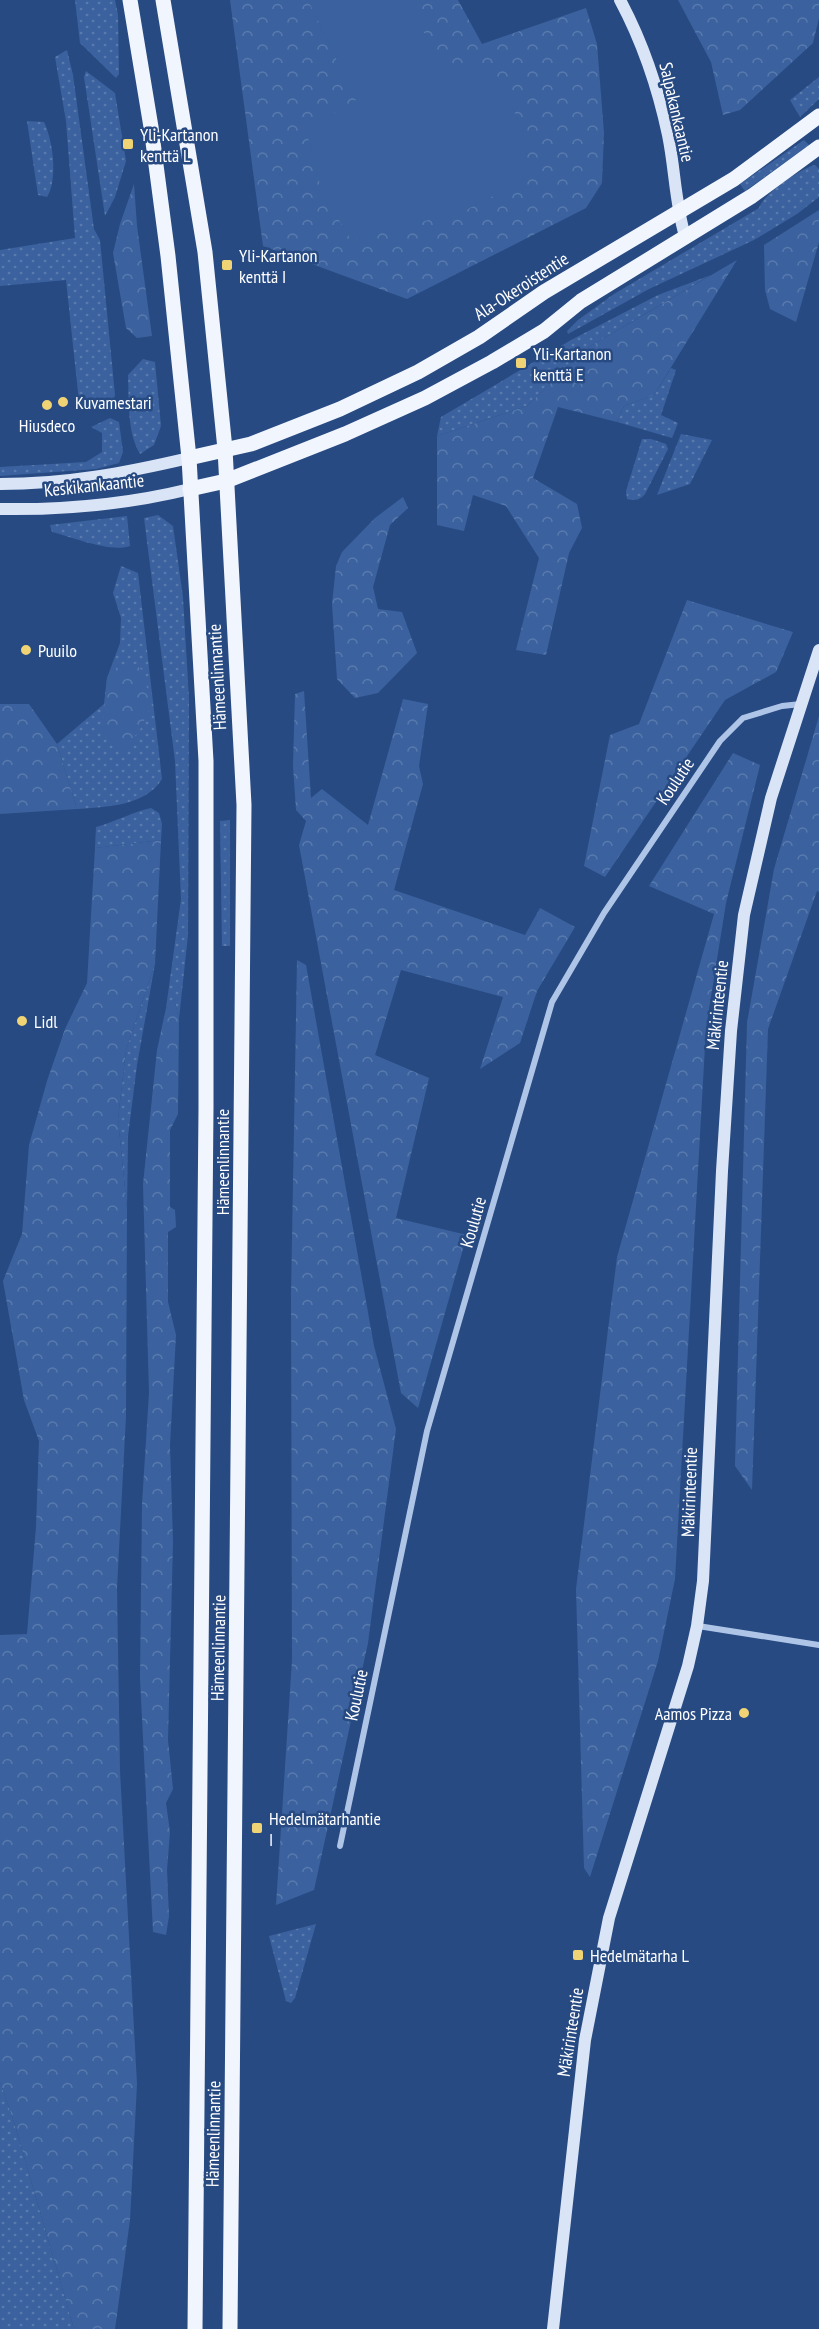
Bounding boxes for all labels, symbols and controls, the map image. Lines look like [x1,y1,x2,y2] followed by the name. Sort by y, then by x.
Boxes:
[654,60,700,164] street label: Salpakankaantie
[140,123,218,167] place label: Yli-Kartanon kenttä L
[121,137,135,151] marker: Yli-Kartanon kenttä L
[239,244,317,288] place label: Yli-Kartanon kenttä I
[469,247,573,325] street label: Ala-Okeroistentie
[220,258,234,272] marker: Yli-Kartanon kenttä I
[533,342,611,386] place label: Yli-Kartanon kenttä E
[514,356,528,370] marker: Yli-Kartanon kenttä E
[75,391,152,414] place label: Kuvamestari
[56,395,70,409] marker: Kuvamestari
[40,398,54,412] marker: Hiusdeco
[19,414,75,437] place label: Hiusdeco
[43,468,145,502] street label: Keskikankaantie
[203,623,231,731] street label: Hämeenlinnantie
[38,639,77,662] place label: Puuilo
[19,643,33,657] marker: Puuilo
[651,753,699,809] street label: Koulutie
[701,959,733,1051] street label: Mäkirinteentie
[34,1010,58,1033] place label: Lidl
[15,1014,29,1028] marker: Lidl
[211,1109,234,1215] street label: Hämeenlinnantie
[455,1194,491,1250] street label: Koulutie
[676,1447,702,1537] street label: Mäkirinteentie
[206,1595,230,1701] street label: Hämeenlinnantie
[339,1667,373,1723] street label: Koulutie
[655,1702,732,1725] place label: Aamos Pizza
[737,1706,751,1720] marker: Aamos Pizza
[269,1807,381,1851] place label: Hedelmätarhantie I
[250,1821,264,1835] marker: Hedelmätarhantie I
[590,1944,689,1967] place label: Hedelmätarha L
[571,1948,585,1962] marker: Hedelmätarha L
[552,1986,588,2078] street label: Mäkirinteentie
[201,2081,225,2187] street label: Hämeenlinnantie

